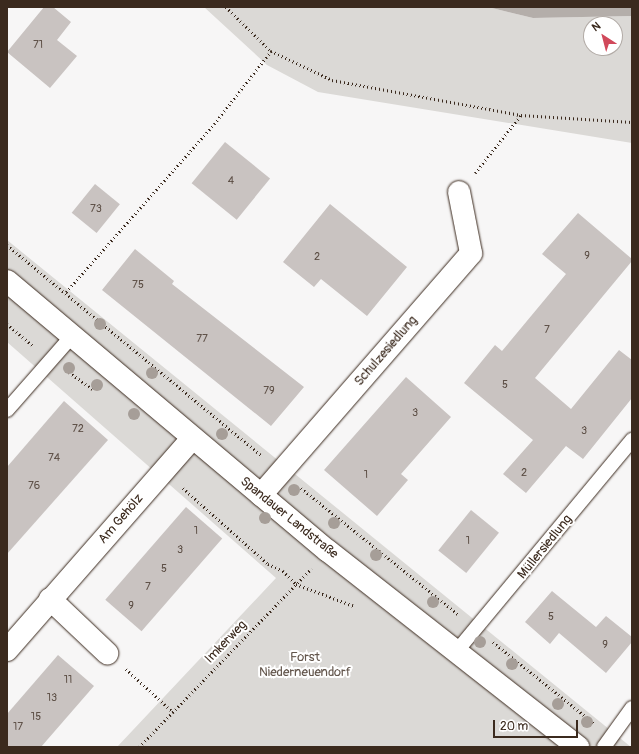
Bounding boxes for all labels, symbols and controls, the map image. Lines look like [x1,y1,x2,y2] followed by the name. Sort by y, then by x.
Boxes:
[583,16,623,56] north arrow
[589,19,603,34] text: N
[33,38,43,52] house number: 71
[228,174,234,188] house number: 4
[90,202,102,216] house number: 73
[584,249,590,263] house number: 9
[314,250,320,264] house number: 2
[132,278,144,292] house number: 75
[351,313,421,389] street label: Schulzesiedlung
[544,323,550,337] house number: 7
[196,332,208,346] house number: 77
[502,378,508,392] house number: 5
[263,384,275,398] house number: 79
[412,406,418,420] house number: 3
[72,422,84,436] house number: 72
[581,424,587,438] house number: 3
[48,451,60,465] house number: 74
[521,466,527,480] house number: 2
[364,468,368,482] house number: 1
[237,474,341,562] street label: Spandauer Landstraße
[28,479,40,493] house number: 76
[95,491,147,547] street label: Am Gehölz
[514,512,576,582] street label: Müllersiedlung
[194,524,198,538] house number: 1
[466,534,470,548] house number: 1
[177,543,183,557] house number: 3
[161,562,167,576] house number: 5
[145,580,151,594] house number: 7
[128,599,134,613] house number: 9
[548,610,554,624] house number: 5
[202,617,250,667] street label: Imkerweg
[602,638,608,652] house number: 9
[259,650,351,681] park label: Forst Niederneuendorf
[64,673,72,687] house number: 11
[47,691,57,705] house number: 13
[31,710,41,724] house number: 15
[495,712,580,738] scale bar
[500,719,528,734] text: 20 m
[13,720,23,734] house number: 17

